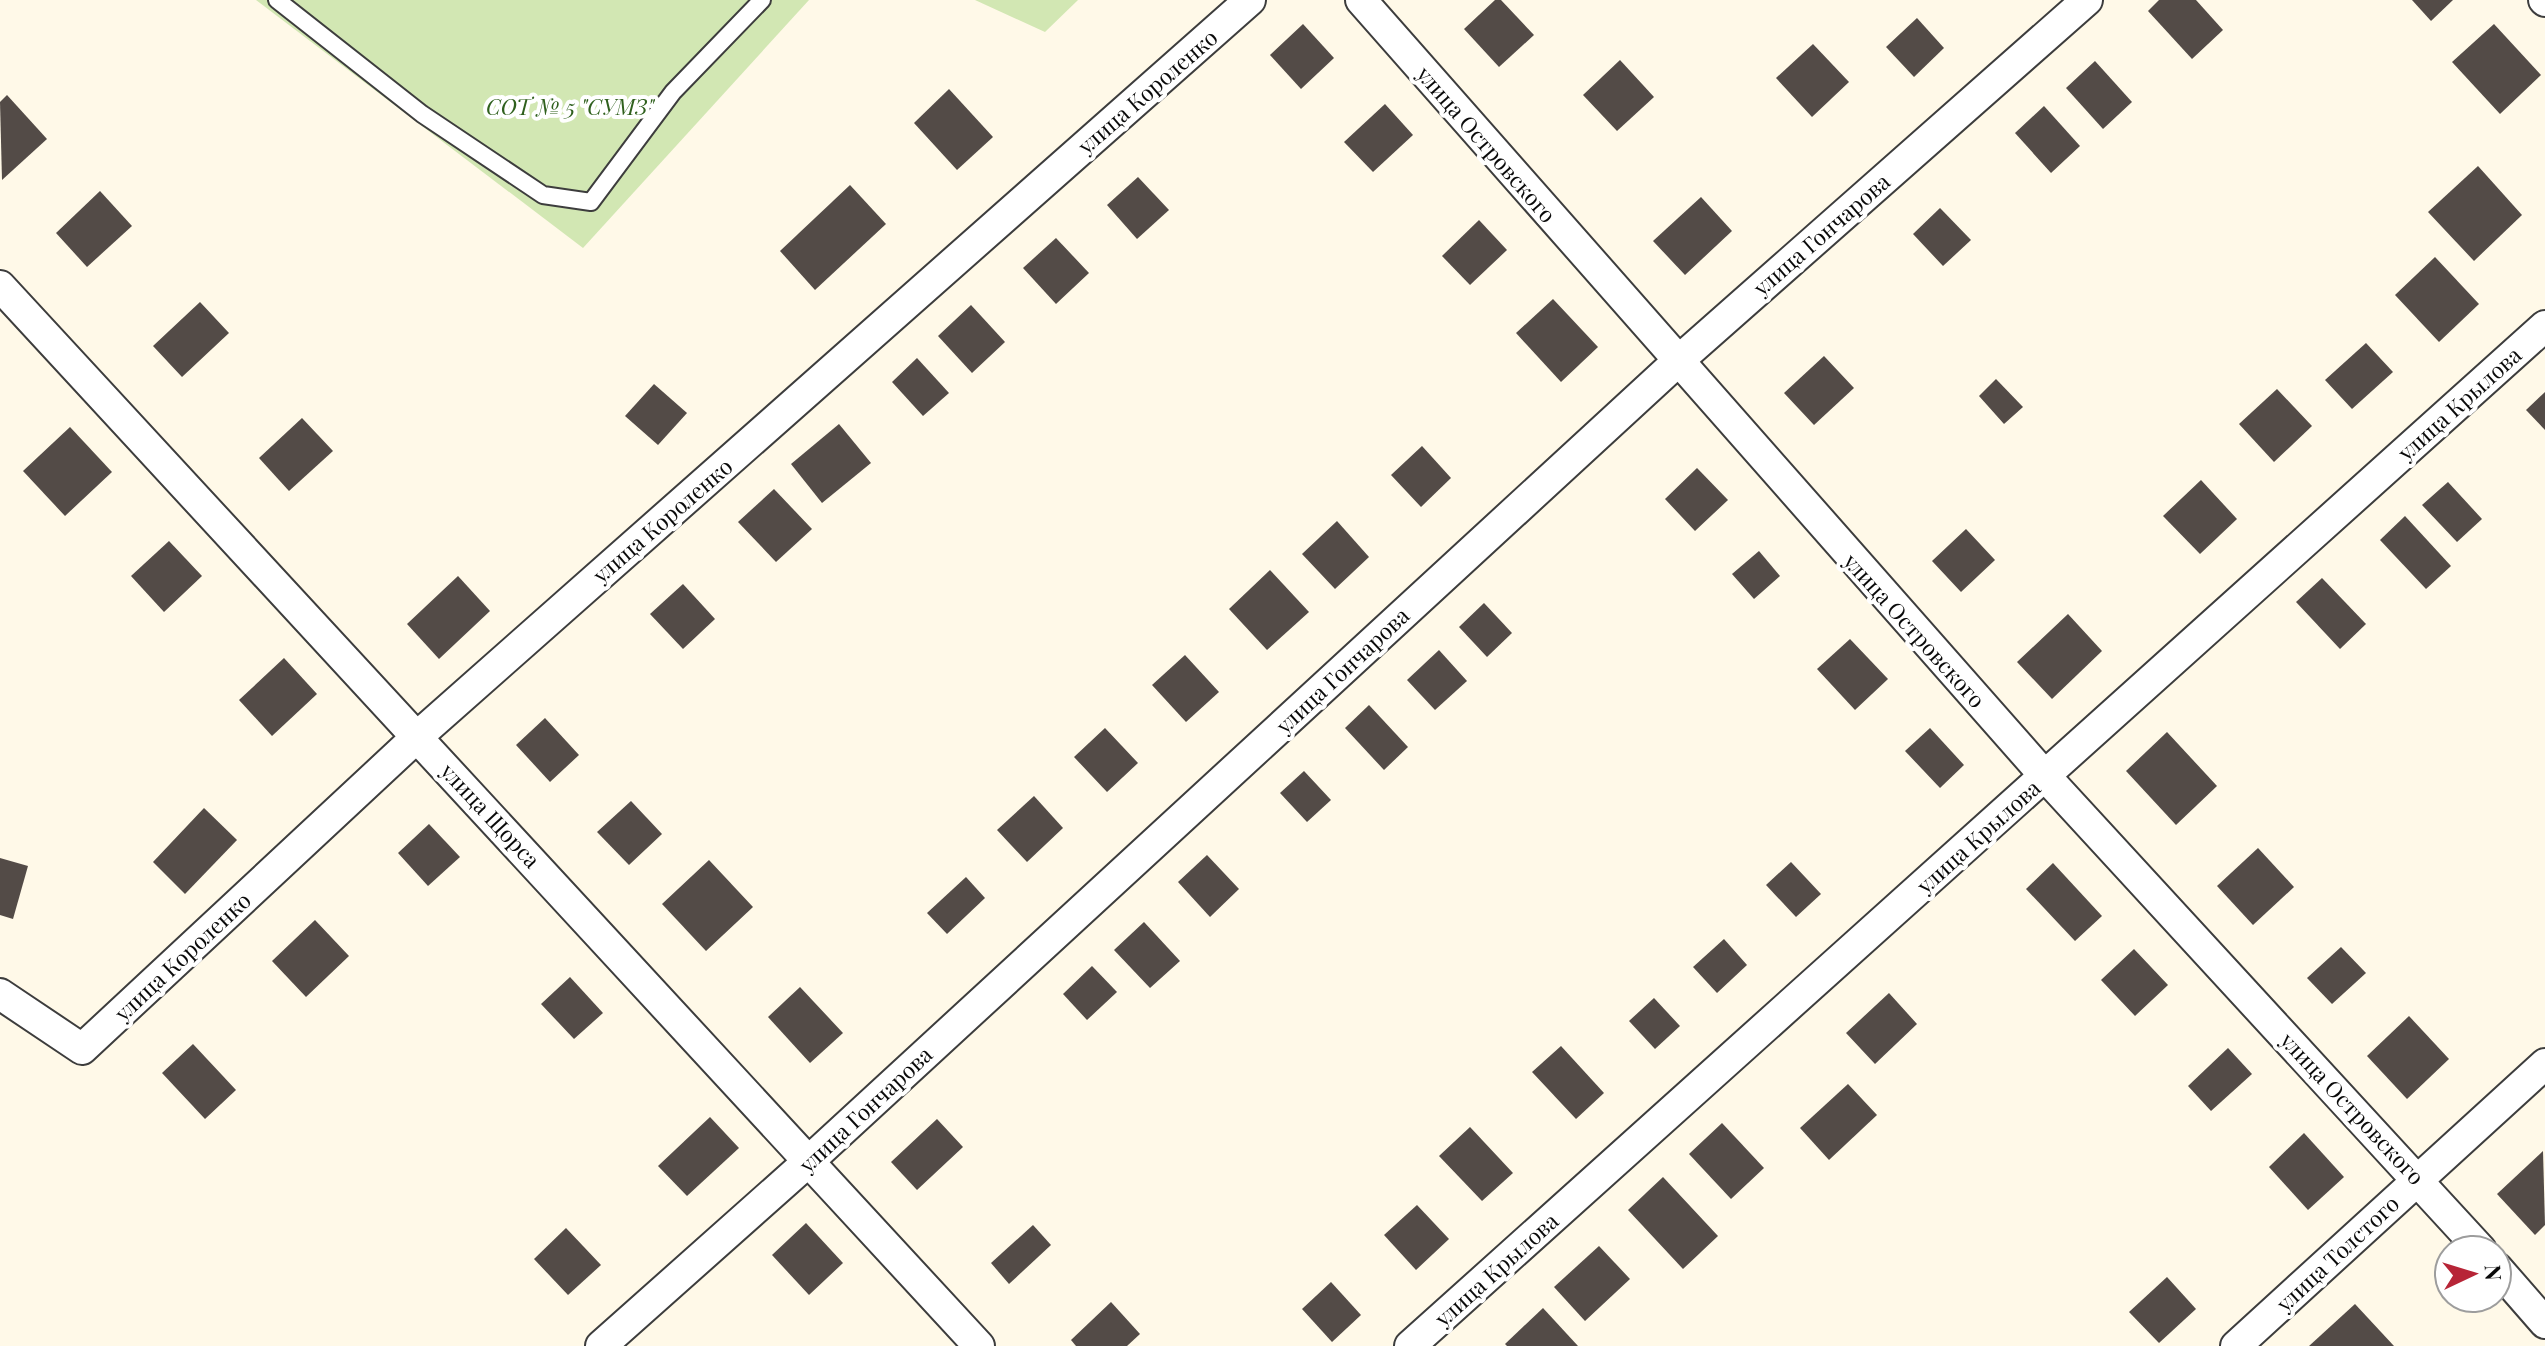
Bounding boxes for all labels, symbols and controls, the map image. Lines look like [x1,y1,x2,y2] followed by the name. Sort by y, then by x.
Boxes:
[1070,22,1223,161] street label: улица Короленко
[1410,59,1563,229] street label: улица Островского
[486,91,655,121] park label: СОТ № 5 "СУМЗ"
[1745,166,1896,302] street label: улица Гончарова
[2390,339,2527,467] street label: улица Крылова
[585,451,738,590] street label: улица Короленко
[1837,546,1992,714] street label: улица Островского
[1268,600,1415,740] street label: улица Гончарова
[434,755,547,874] street label: улица Щорса
[1909,772,2046,900] street label: улица Крылова
[107,885,257,1028] street label: улица Короленко
[2274,1025,2432,1191] street label: улица Островского
[791,1039,938,1179] street label: улица Гончарова
[2268,1188,2405,1318] street label: улица Толстого
[1427,1205,1564,1333] street label: улица Крылова
[2433,1234,2513,1314] north arrow
[2478,1264,2509,1282] text: N

